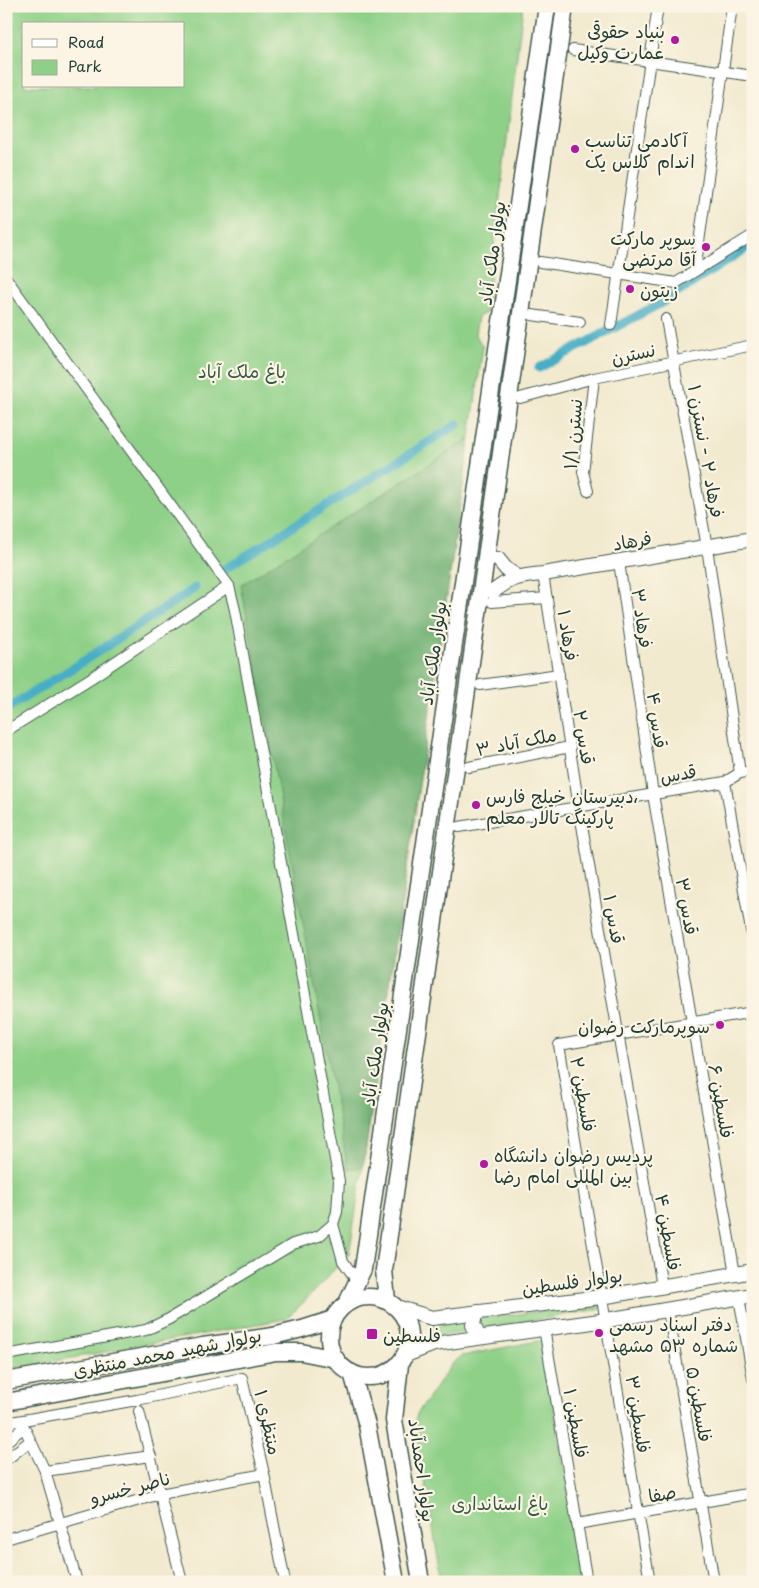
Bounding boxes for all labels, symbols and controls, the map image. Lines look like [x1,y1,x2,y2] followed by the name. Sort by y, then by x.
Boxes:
[577,17,665,65] place label: بنیاد حقوقی عمارت وکیل
[22,22,185,88] legend
[68,30,104,53] text: Road
[669,34,681,46] marker: بنیاد حقوقی عمارت وکیل
[68,54,102,77] text: Park
[585,126,695,176] place label: آکادمی تناسب اندام کلاس یک
[569,143,581,155] marker: آکادمی تناسب اندام کلاس یک
[470,199,512,307] street label: بولوار ملک آباد
[610,224,698,272] place label: سوپر مارکت آقا مرتضی
[700,241,712,253] marker: سوپر مارکت آقا مرتضی
[640,276,678,303] place label: زیتون
[624,283,636,295] marker: زیتون
[608,335,658,371] street label: نسترن
[198,357,286,384] park label: باغ ملک آباد
[682,382,732,520] street label: فرهاد ۲ - نسترن ۱
[555,397,589,471] street label: نسترن ۱/۱
[610,523,654,557] street label: فرهاد
[625,586,661,650] street label: فرهاد ۳
[411,599,453,707] street label: بولوار ملک آباد
[552,607,586,663] street label: فرهاد ۱
[641,690,675,750] street label: قدس ۴
[567,708,603,766] street label: قدس ۲
[473,720,559,762] street label: ملک آباد ۳
[657,757,699,789] street label: قدس
[486,782,638,832] place label: دبیرستان خیلج فارس، پارکینگ تالار معلم
[470,799,482,811] marker: دبیرستان خیلج فارس، پارکینگ تالار معلم
[670,875,706,937] street label: قدس ۳
[597,892,633,946] street label: قدس ۱
[353,1000,395,1108] street label: بولوار ملک آباد
[578,1012,710,1039] place label: سوپرمارکت رضوان
[714,1019,726,1031] marker: سوپرمارکت رضوان
[564,1054,604,1134] street label: فلسطین ۲
[702,1062,742,1140] street label: فلسطین ۶
[494,1141,653,1191] place label: پردیس رضوان دانشگاه بین المللی امام رضا
[478,1158,490,1170] marker: پردیس رضوان دانشگاه بین المللی امام رضا
[649,1192,689,1272] street label: فلسطین ۴
[520,1261,624,1301] street label: بولوار فلسطین
[609,1310,738,1358] place label: دفتر اسناد رسمی شماره ۵۳ مشهد
[71,1320,263,1384] street label: بولوار شهید محمد منتظری
[383,1321,441,1348] place label: فلسطین
[365,1327,379,1341] marker: فلسطین
[593,1327,605,1339] marker: دفتر اسناد رسمی شماره ۵۳ مشهد
[680,1364,720,1444] street label: فلسطین ۵
[620,1373,658,1455] street label: فلسطین ۳
[558,1386,596,1460] street label: فلسطین ۱
[248,1387,290,1457] street label: منتظری ۱
[402,1416,444,1524] street label: بولوار احمدآباد
[85,1463,173,1511] street label: ناصر خسرو
[646,1477,678,1509] street label: صفا
[452,1489,548,1516] park label: باغ استانداری

